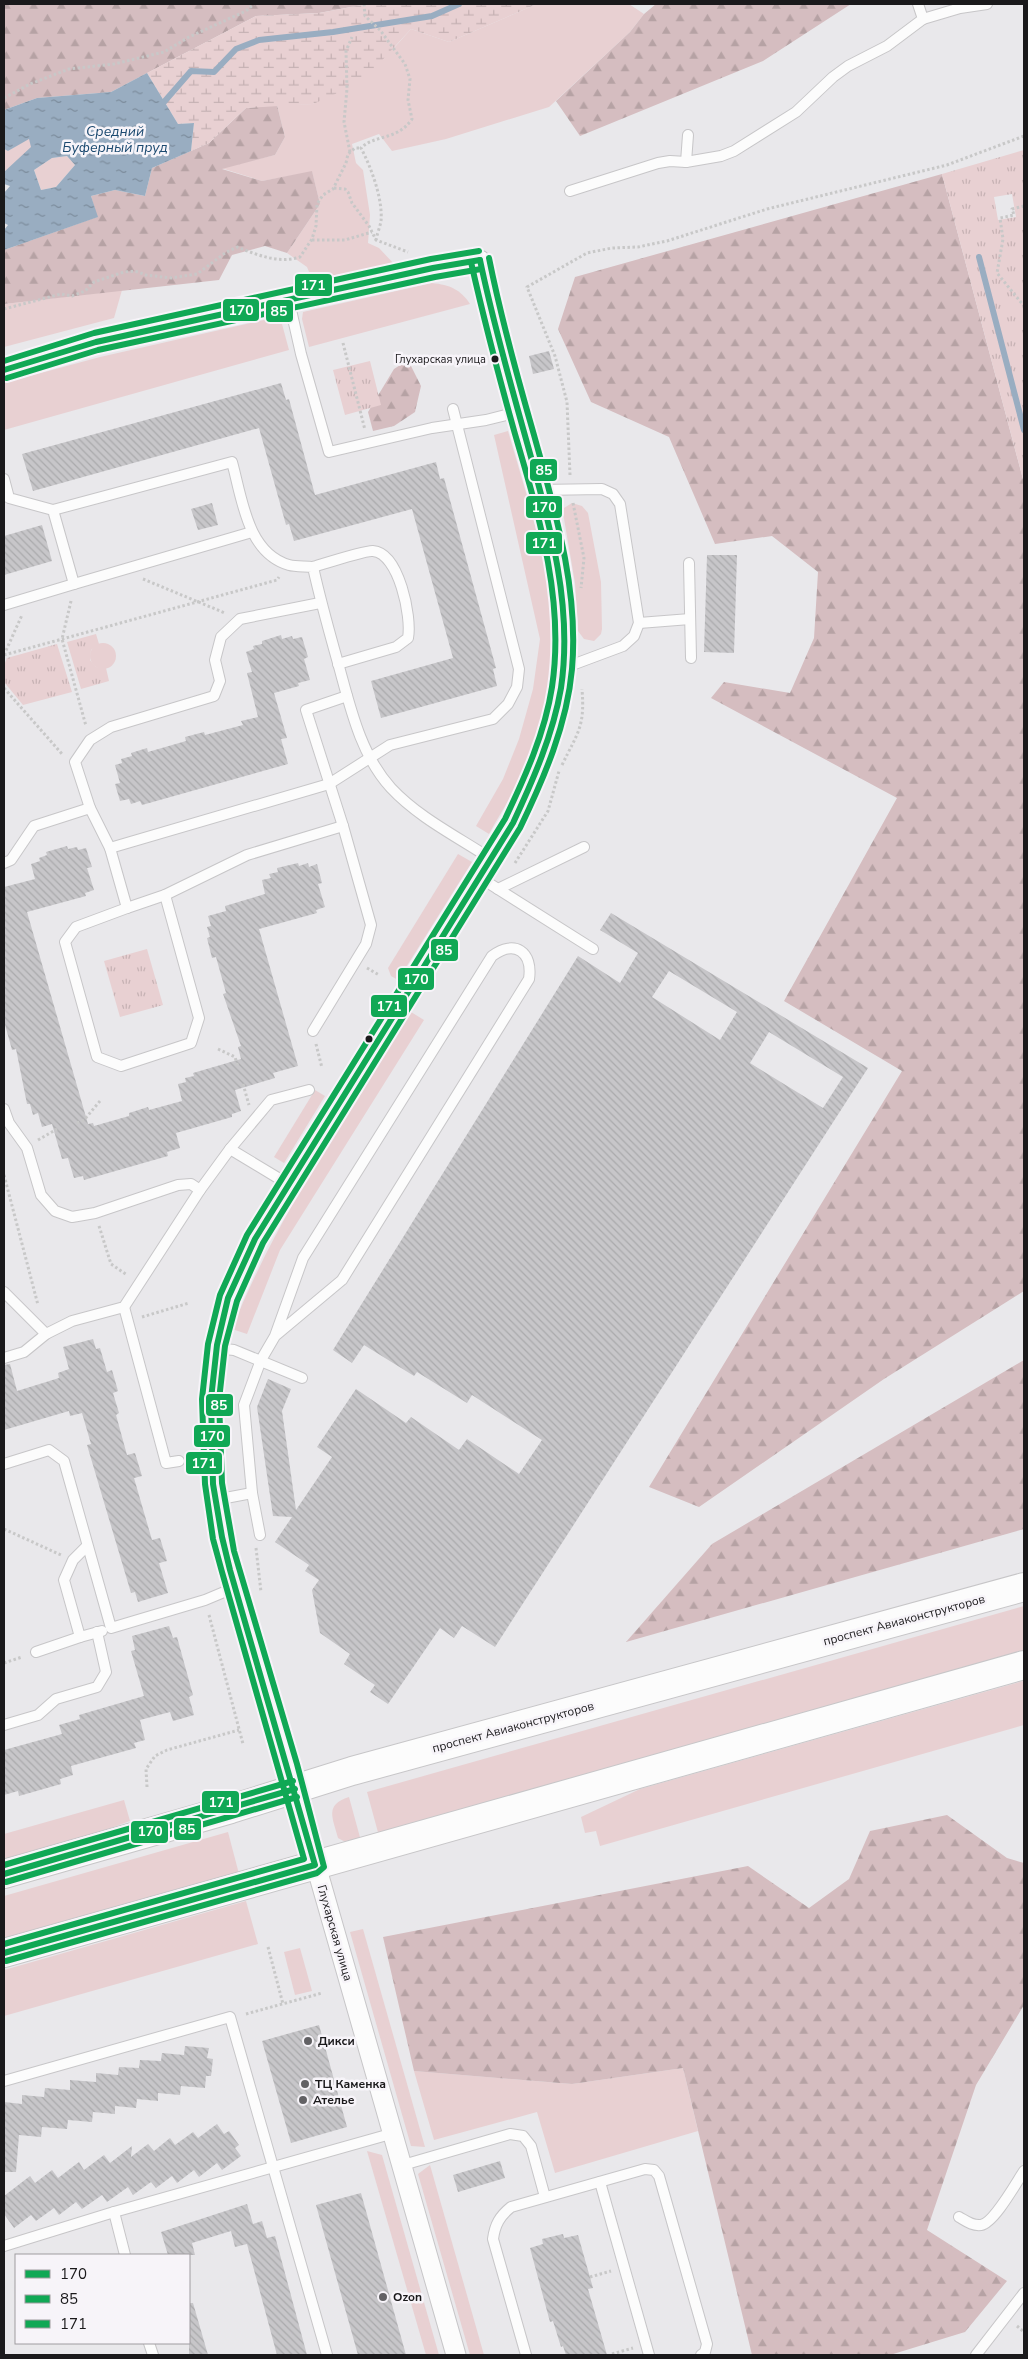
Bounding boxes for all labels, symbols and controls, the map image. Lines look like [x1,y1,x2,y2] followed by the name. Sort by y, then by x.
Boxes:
[62,122,168,157] water label: Средний Буферный пруд
[294,273,333,297] line badge: 171
[300,276,326,295] text: 171
[222,298,260,322] line badge: 170
[265,299,294,323] line badge: 85
[228,301,254,320] text: 170
[271,302,287,321] text: 85
[395,352,486,367] place label: Глухарская улица
[490,354,500,364] marker: Глухарская улица
[529,458,558,482] line badge: 85
[536,461,552,480] text: 85
[525,495,563,519] line badge: 170
[531,498,557,517] text: 170
[525,531,563,555] line badge: 171
[531,534,557,553] text: 171
[430,938,459,962] line badge: 85
[436,941,452,960] text: 85
[397,967,435,991] line badge: 170
[403,970,429,989] text: 170
[370,994,408,1018] line badge: 171
[376,997,402,1016] text: 171
[364,1034,374,1044] unlabelled marker
[205,1393,234,1417] line badge: 85
[211,1396,227,1415] text: 85
[193,1424,231,1448] line badge: 170
[199,1427,225,1446] text: 170
[185,1451,223,1475] line badge: 171
[191,1454,217,1473] text: 171
[821,1591,987,1649] street label: проспект Авиаконструкторов
[430,1698,596,1756] street label: проспект Авиаконструкторов
[201,1790,240,1814] line badge: 171
[208,1793,234,1812] text: 171
[173,1817,202,1841] line badge: 85
[130,1820,169,1844] line badge: 170
[179,1820,195,1839] text: 85
[137,1822,163,1841] text: 170
[314,1883,356,1983] street label: Глухарская улица
[318,2033,355,2049] place label: Дикси
[302,2035,314,2047] marker: Дикси
[315,2076,386,2092] place label: ТЦ Каменка
[299,2078,311,2090] marker: ТЦ Каменка
[313,2092,355,2108] place label: Ателье
[297,2094,309,2106] marker: Ателье
[15,2254,190,2344] legend
[60,2264,87,2284] text: 170
[60,2289,78,2309] text: 85
[393,2289,422,2305] place label: Ozon
[377,2291,389,2303] marker: Ozon
[60,2314,87,2334] text: 171

